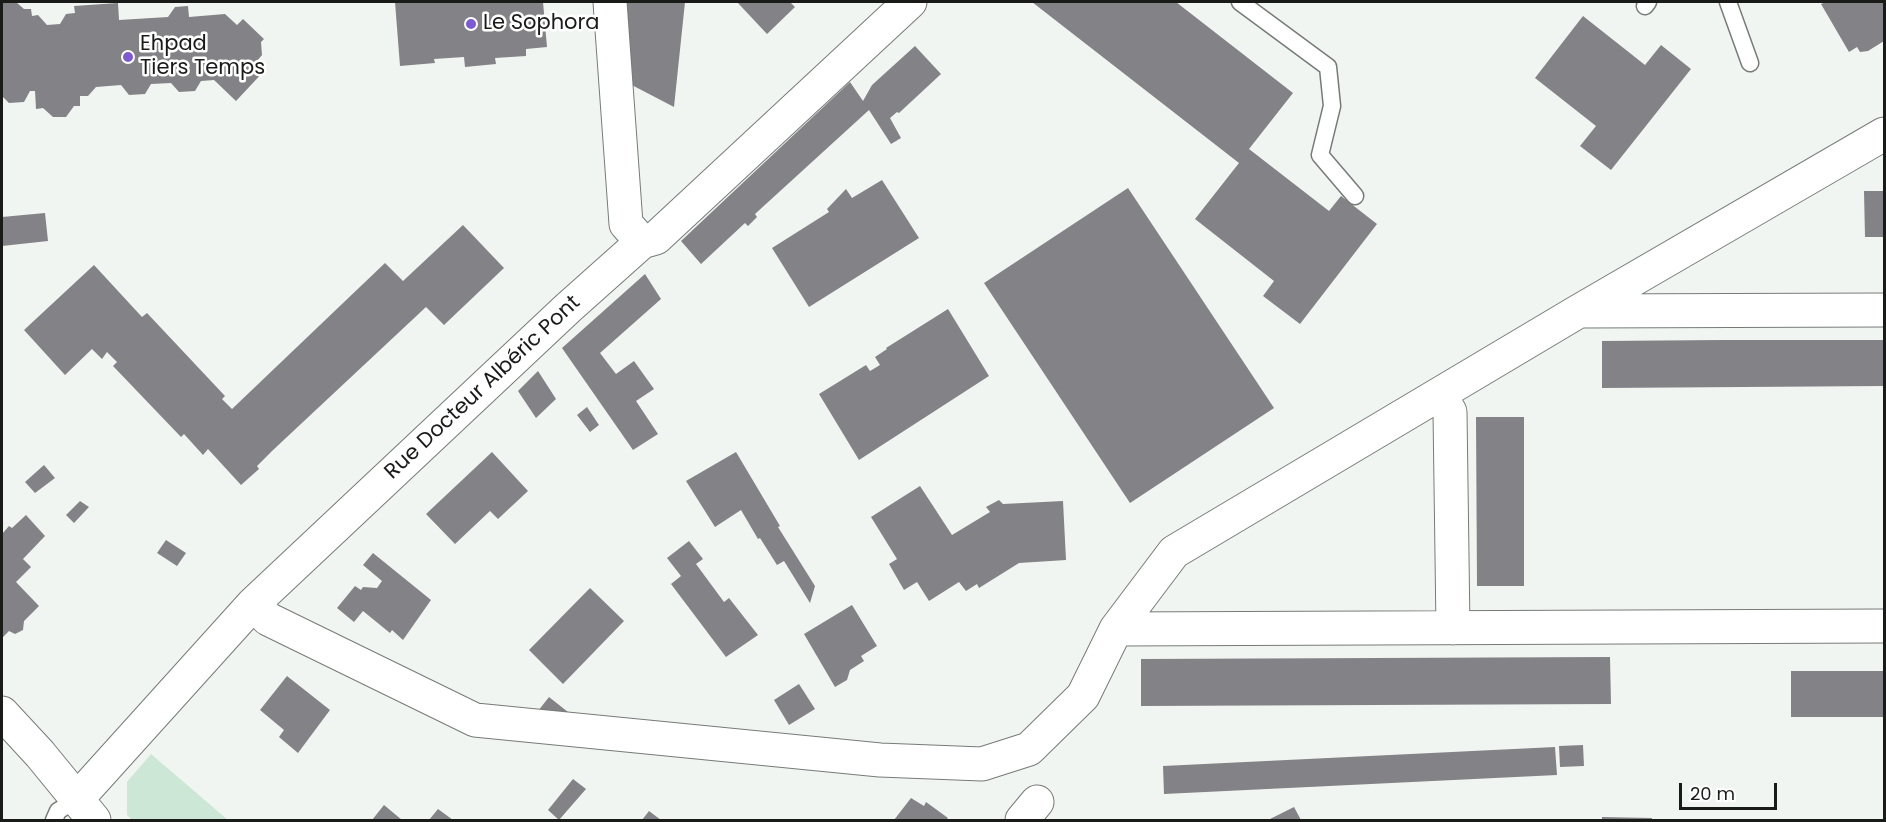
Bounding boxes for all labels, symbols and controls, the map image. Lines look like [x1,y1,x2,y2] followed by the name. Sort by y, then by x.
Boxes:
[483,11,600,37] place label: Le Sophora
[464,17,478,31] marker: Le Sophora
[140,32,265,82] place label: Ehpad Tiers Temps
[121,50,135,64] marker: Ehpad Tiers Temps
[380,291,586,485] street label: Rue Docteur Albéric Pont
[1682,771,1780,809] scale bar
[1690,781,1735,806] text: 20 m

